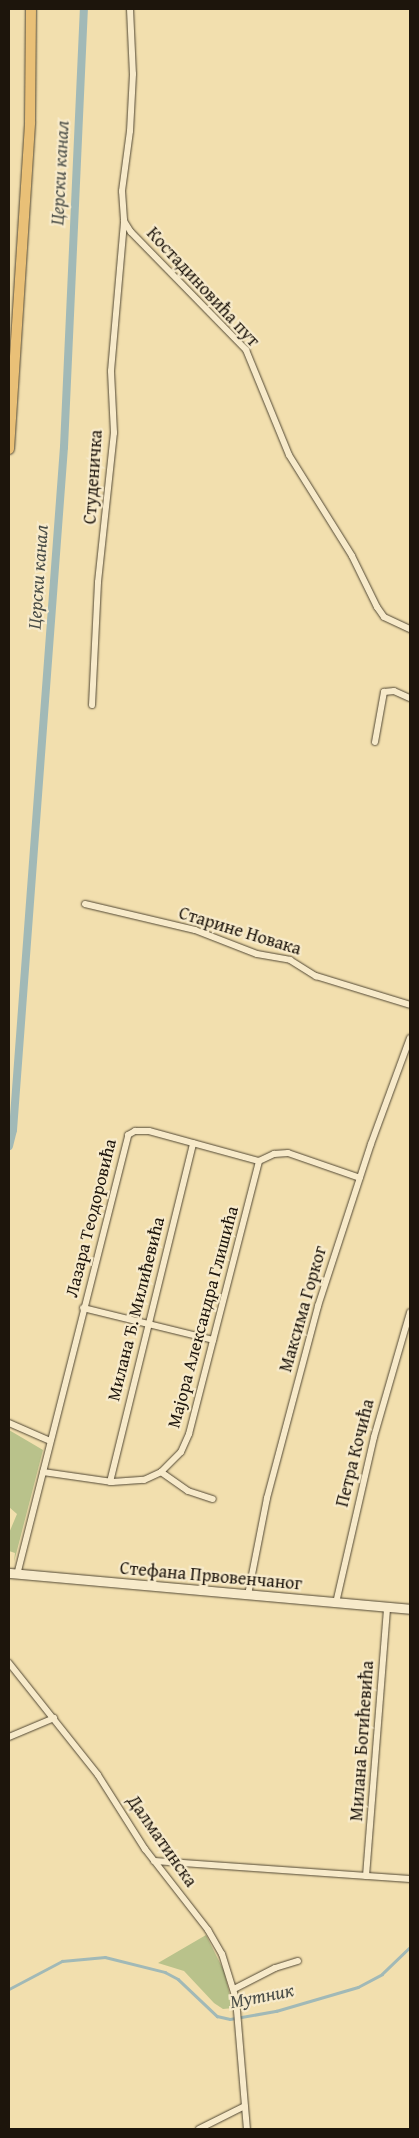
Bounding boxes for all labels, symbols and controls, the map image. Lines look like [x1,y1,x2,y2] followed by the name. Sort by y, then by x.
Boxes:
[46,120,74,226] water label: Церски канал
[142,223,264,351] street label: Костадиновића пут
[79,429,107,525] street label: Студеничка
[23,524,53,630] water label: Церски канал
[176,902,304,960] street label: Старине Новака
[61,1137,121,1299] street label: Лазара Теодоровића
[163,1204,243,1430] street label: Мајора Александра Глишића
[103,1215,169,1403] street label: Милана Ђ. Милићевића
[275,1244,331,1374] street label: Максима Горког
[331,1397,379,1509] street label: Петра Кочића
[119,1557,303,1595] street label: Стефана Првовенчаног
[346,1660,378,1822] street label: Милана Богићевића
[122,1791,202,1891] street label: Далматинска
[228,1979,296,2013] water label: Мутник

